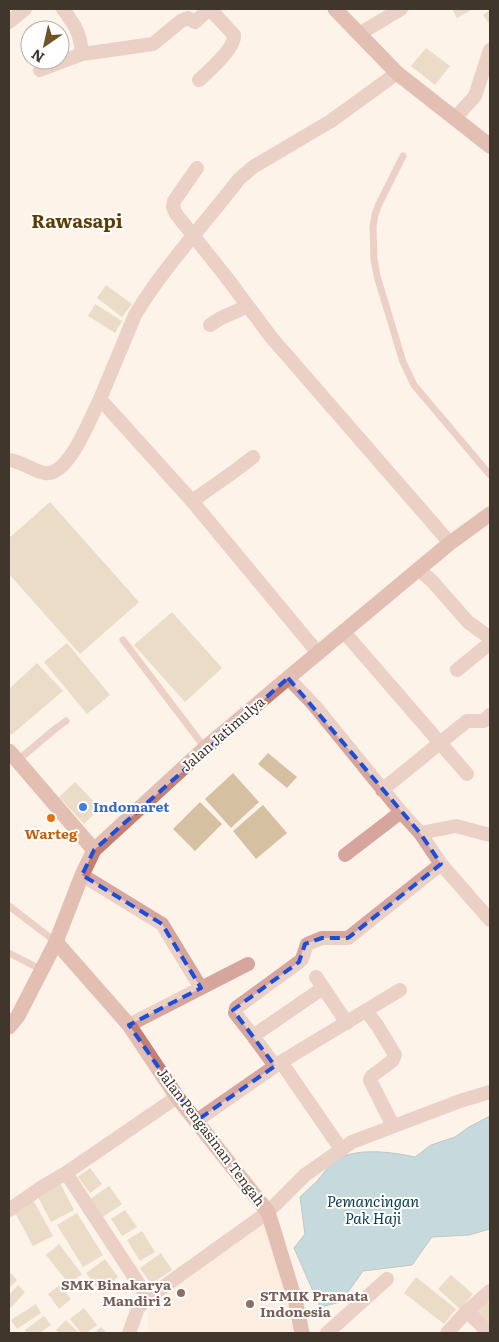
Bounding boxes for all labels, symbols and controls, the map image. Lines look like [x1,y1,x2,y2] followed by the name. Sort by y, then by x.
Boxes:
[20,20,70,70] north arrow
[27,45,48,68] text: N
[31,206,123,234] district label: Rawasapi
[176,691,269,775] street label: Jalan Jatimulya
[93,796,170,816] place label: Indomaret
[77,801,89,813] marker: Indomaret
[45,812,57,824] marker: Warteg
[25,823,78,843] place label: Warteg
[153,1063,271,1210] street label: Jalan Pengasinan Tengah
[327,1189,419,1229] water label: Pemancingan Pak Haji
[61,1274,172,1310] place label: SMK Binakarya Mandiri 2
[260,1285,369,1321] place label: STMIK Pranata Indonesia
[175,1287,187,1299] marker: SMK Binakarya Mandiri 2
[244,1298,256,1310] marker: STMIK Pranata Indonesia

